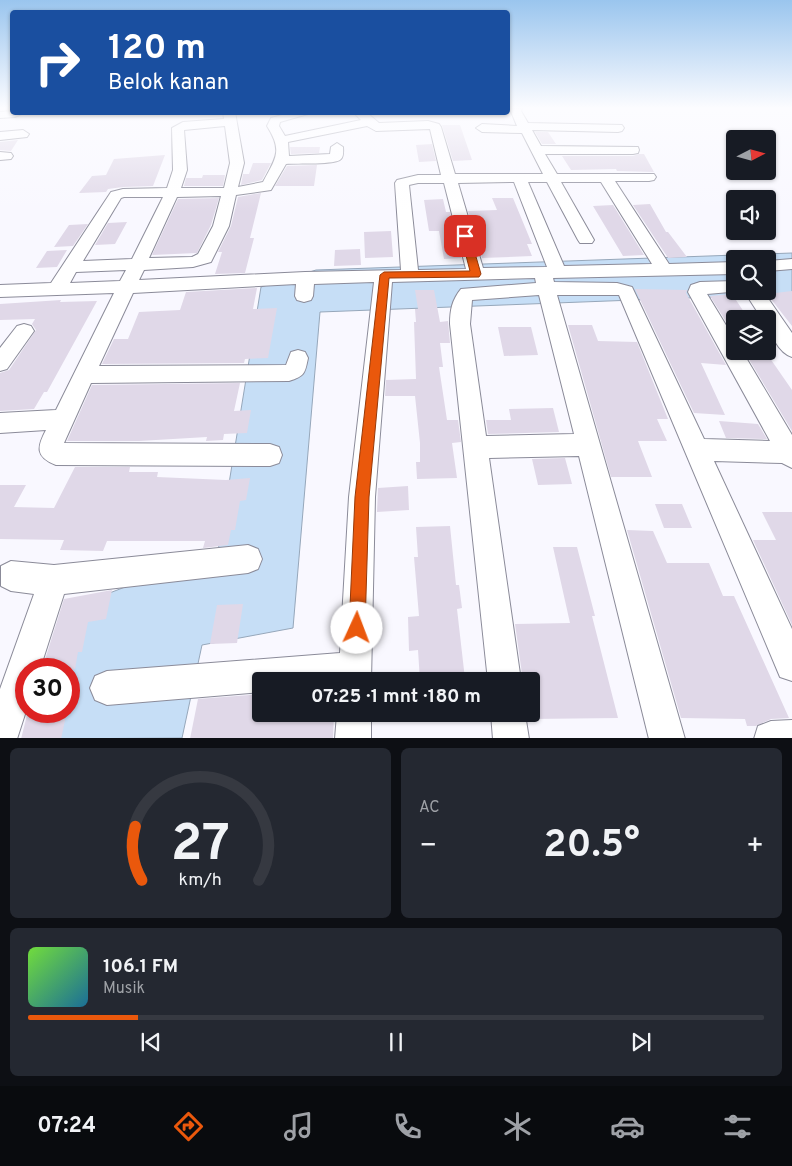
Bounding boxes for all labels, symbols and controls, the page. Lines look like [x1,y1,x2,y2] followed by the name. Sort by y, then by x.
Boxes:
[108,27,206,71] text: 120 m
[25,30,90,95] icon: right
[108,70,229,97] text: Belok kanan
[726,130,776,180] north arrow
[726,130,776,360] map controls
[726,190,776,240] button: sound
[444,215,486,257] pin
[451,222,479,250] icon: arrive
[726,250,776,300] button: search
[726,310,776,360] button: layers
[330,601,382,653] position arrow
[15,658,80,723] speed limit sign: 30
[311,685,481,709] text: 07:25 · 1 mnt · 180 m
[419,798,440,818] text: AC
[171,813,230,879] text: 27
[543,822,640,871] text: 20.5°
[419,829,437,865] text: −
[746,829,764,865] text: +
[179,869,222,892] text: km/h
[103,955,178,979] text: 106.1 FM
[103,979,145,999] text: Musik
[137,1028,165,1056] icon: previous
[382,1028,410,1056] icon: pause
[627,1028,655,1056] icon: next
[171,1109,206,1144] icon: directions
[281,1109,316,1144] icon: music
[390,1109,425,1144] icon: phone
[500,1109,535,1144] icon: climate
[610,1109,645,1144] icon: car
[720,1109,755,1144] icon: filters
[37,1113,96,1140] text: 07:24

